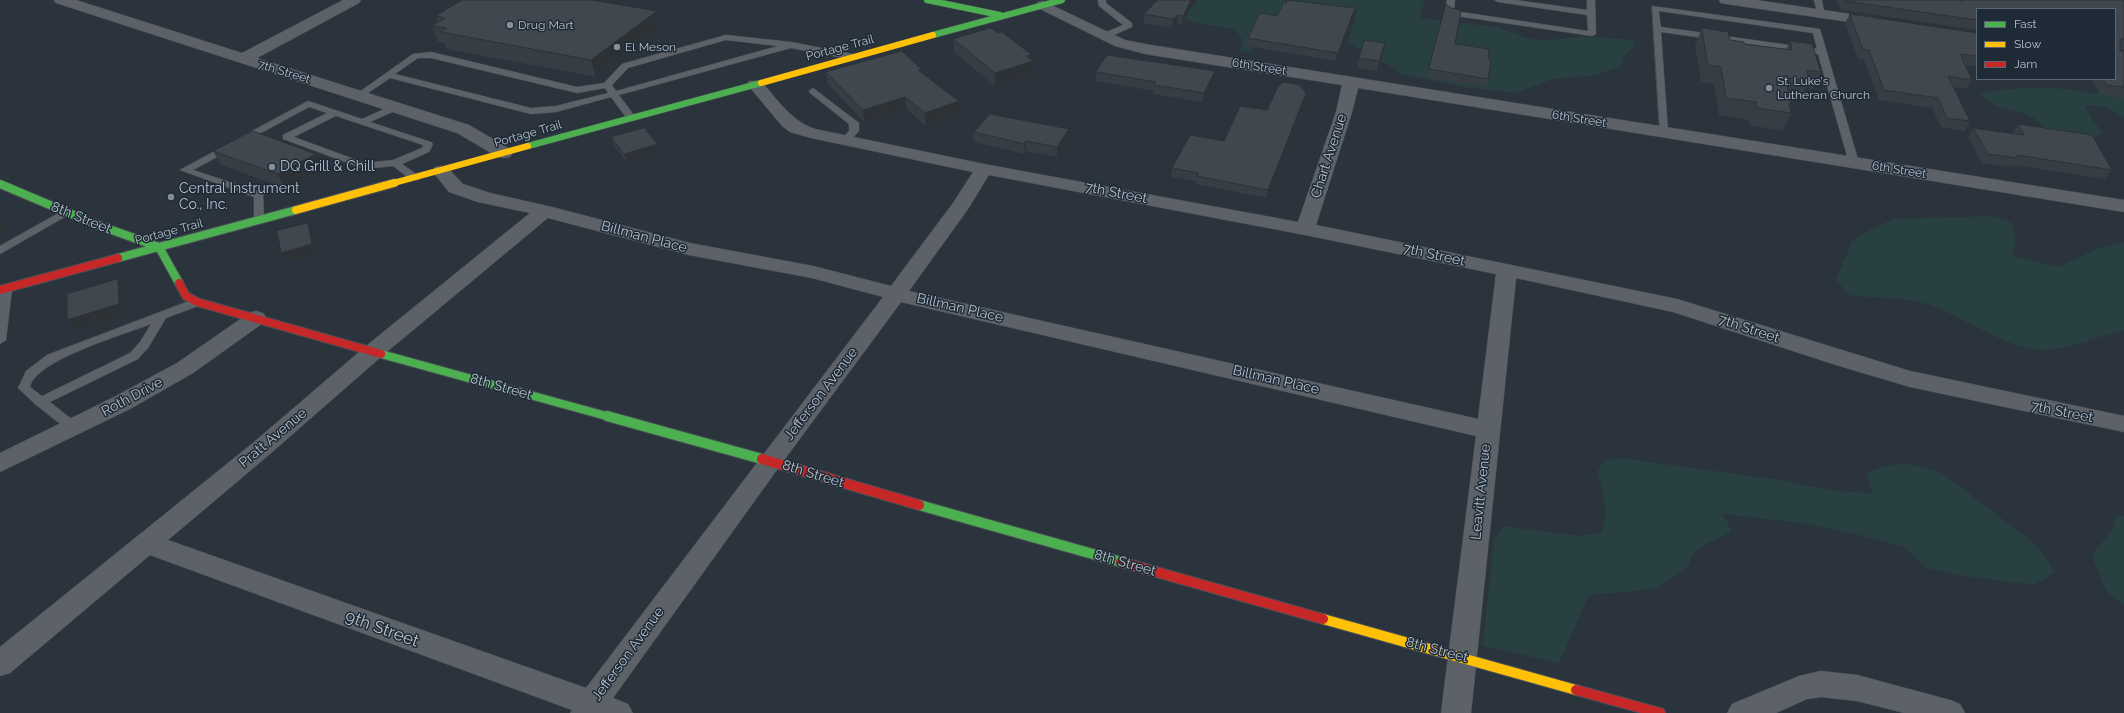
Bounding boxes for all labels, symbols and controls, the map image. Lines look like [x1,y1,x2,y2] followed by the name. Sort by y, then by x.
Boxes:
[1976,8,2116,80] legend
[2014,17,2037,31] text: Fast
[518,18,574,32] place label: Drug Mart
[505,20,515,30] marker: Drug Mart
[805,32,875,64] street label: Portage Trail
[2014,37,2041,51] text: Slow
[625,40,676,54] place label: El Meson
[612,42,622,52] marker: El Meson
[1231,56,1287,78] street label: 6th Street
[256,57,312,87] street label: 7th Street
[2014,57,2037,71] text: Jam
[1777,74,1870,102] place label: St. Luke's Lutheran Church
[1764,83,1774,93] marker: St. Luke's Lutheran Church
[1551,108,1607,130] street label: 6th Street
[1307,112,1351,200] street label: Chart Avenue
[493,117,563,151] street label: Portage Trail
[280,159,375,175] place label: DQ Grill & Chill
[1871,159,1927,181] street label: 6th Street
[267,162,277,172] marker: DQ Grill & Chill
[1084,179,1148,207] street label: 7th Street
[179,181,300,214] place label: Central Instrument Co., Inc.
[166,192,176,202] marker: Central Instrument Co., Inc.
[48,198,114,238] street label: 8th Street
[134,216,204,248] street label: Portage Trail
[599,217,689,257] street label: Billman Place
[1402,240,1466,270] street label: 7th Street
[915,290,1005,326] street label: Billman Place
[1717,311,1781,347] street label: 7th Street
[781,344,861,444] street label: Jefferson Avenue
[1231,362,1321,398] street label: Billman Place
[468,370,534,404] street label: 8th Street
[98,374,166,420] street label: Roth Drive
[2030,398,2094,426] street label: 7th Street
[236,405,310,471] street label: Pratt Avenue
[1468,443,1494,541] street label: Leavitt Avenue
[780,457,846,491] street label: 8th Street
[1092,546,1158,580] street label: 8th Street
[588,604,668,704] street label: Jefferson Avenue
[342,606,422,652] street label: 9th Street
[1404,634,1470,666] street label: 8th Street

